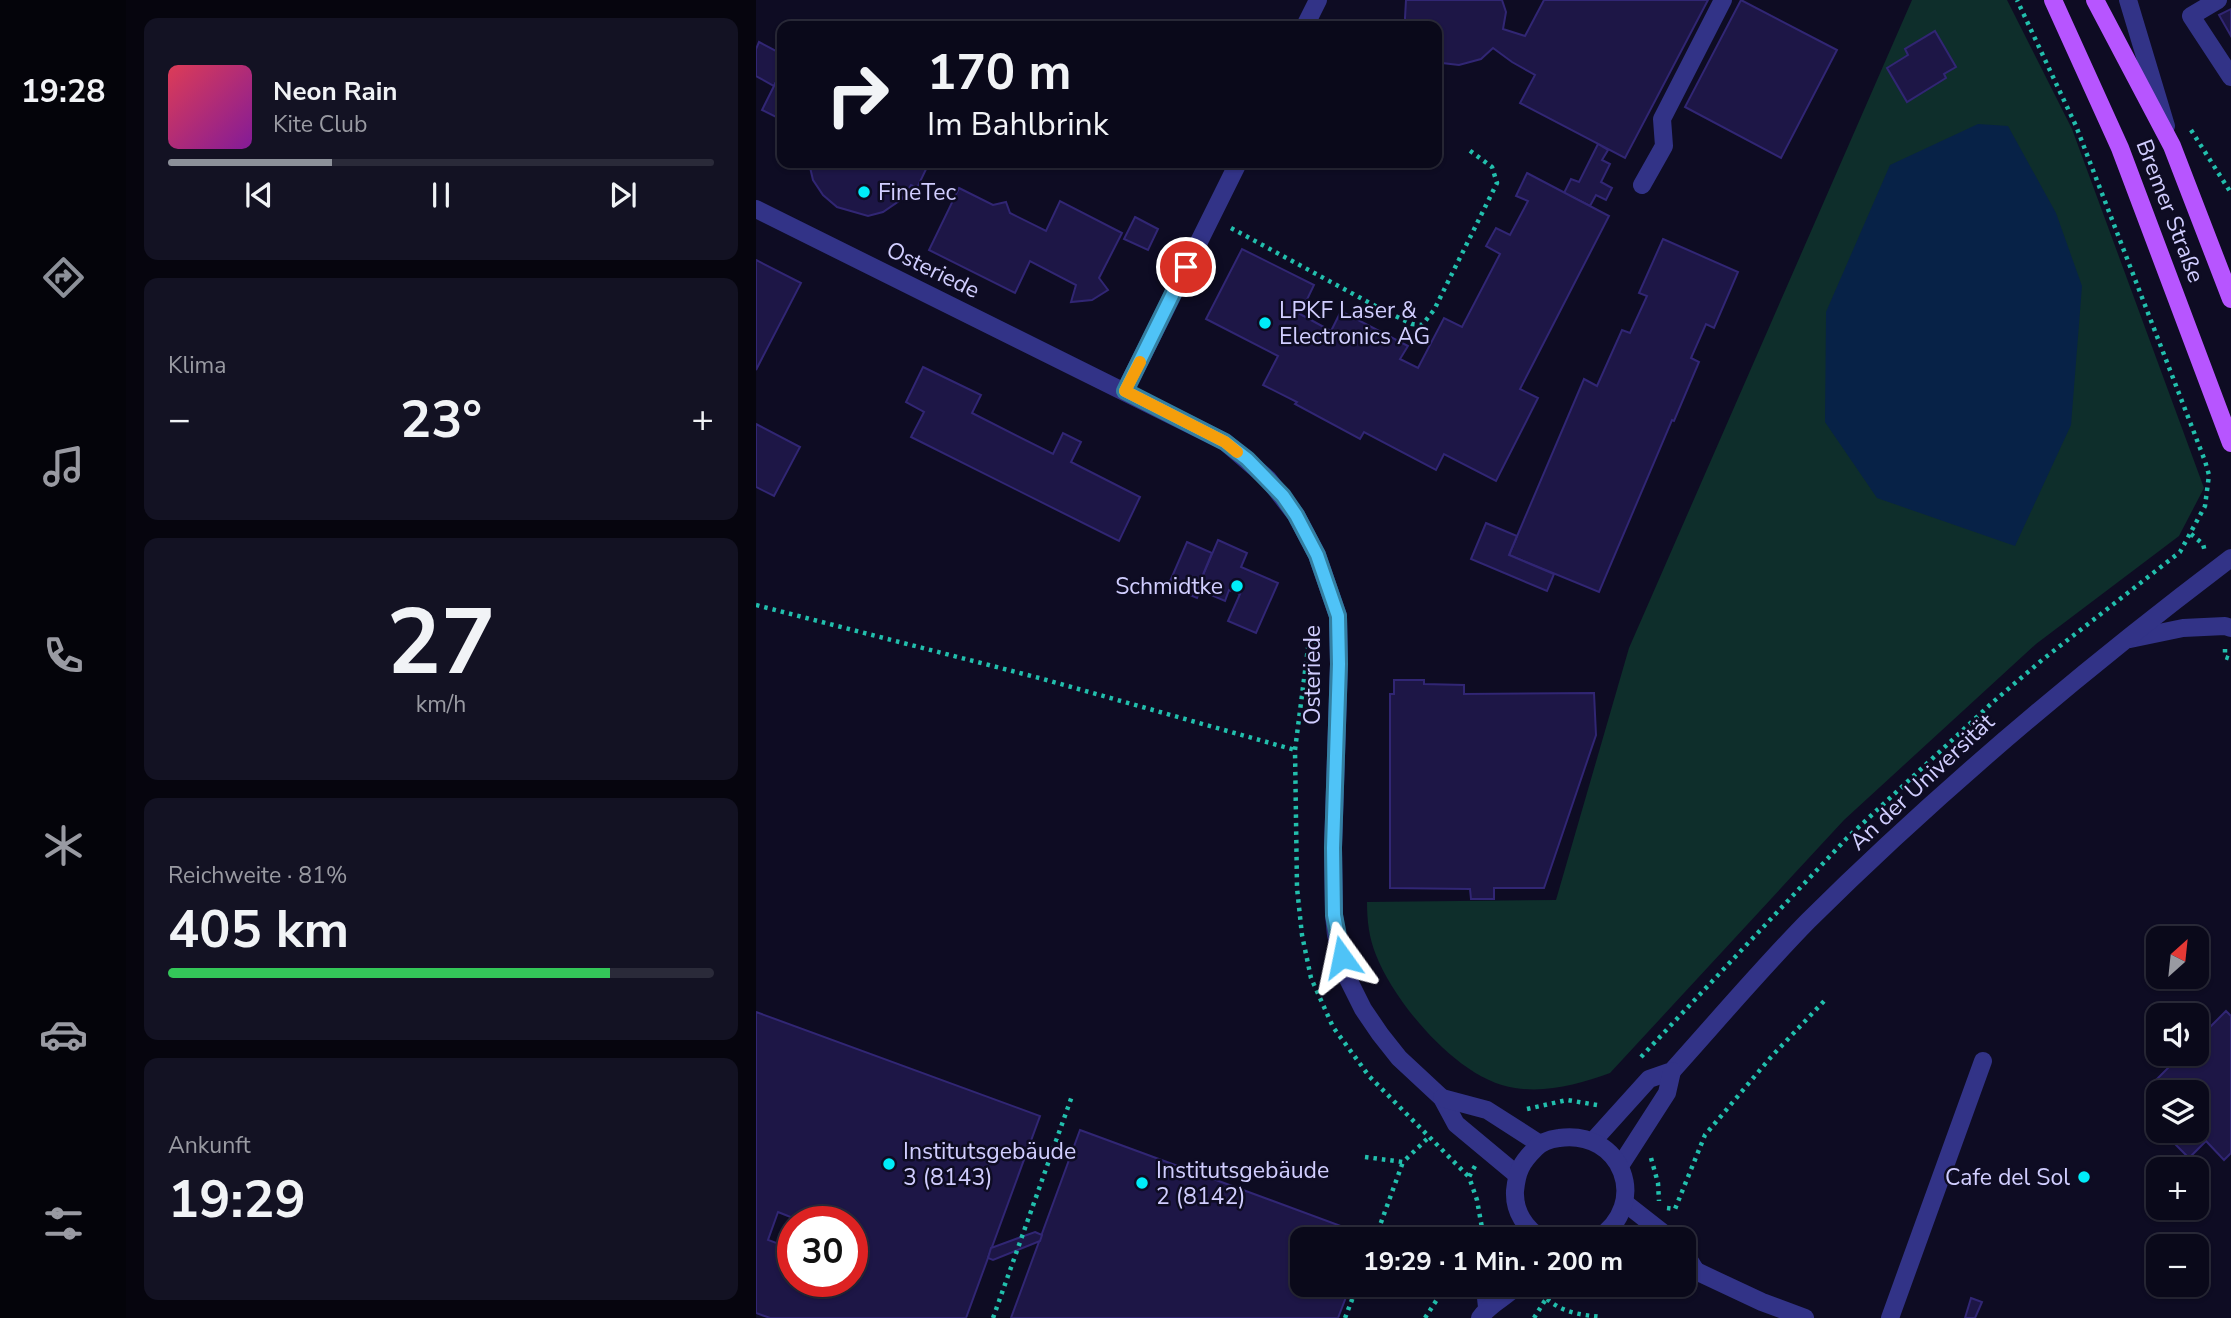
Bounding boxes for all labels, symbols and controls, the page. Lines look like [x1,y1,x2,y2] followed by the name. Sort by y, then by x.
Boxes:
[927,39,1071,106] text: 170 m
[812,49,903,140] icon: right
[21,70,105,113] text: 19:28
[273,74,398,109] text: Neon Rain
[927,103,1109,146] text: Im Bahlbrink
[273,109,367,140] text: Kite Club
[2129,135,2211,287] street label: Bremer Straße
[240,176,278,214] icon: previous
[422,176,460,214] icon: pause
[604,176,642,214] icon: next
[878,177,957,208] place label: FineTec
[856,184,872,200] marker: FineTec
[881,234,985,306] street label: Osteriede
[1156,237,1216,297] pin
[1167,248,1205,286] icon: arrive
[39,253,88,302] icon: directions
[1279,295,1430,352] place label: LPKF Laser & Electronics AG
[1257,315,1273,331] marker: LPKF Laser & Electronics AG
[168,350,226,381] text: Klima
[400,384,482,455] text: 23°
[168,394,191,445] text: −
[691,394,714,445] text: +
[39,442,88,491] icon: music
[1115,571,1223,602] place label: Schmidtke
[1229,578,1245,594] marker: Schmidtke
[386,581,496,705] text: 27
[1297,625,1328,725] street label: Osteriede
[39,631,88,680] icon: phone
[416,689,466,720] text: km/h
[1843,706,2002,857] street label: An der Universität
[39,821,88,870] icon: climate
[168,860,347,891] text: Reichweite · 81%
[168,894,349,965] text: 405 km
[1305,920,1379,994] position arrow
[2146,926,2208,989] north arrow
[2146,926,2209,1297] map controls
[2146,1003,2209,1066] button: sound
[39,1010,88,1059] icon: car
[2146,1080,2209,1143] button: layers
[168,1130,250,1161] text: Ankunft
[903,1136,1076,1193] place label: Institutsgebäude 3 (8143)
[1156,1155,1329,1212] place label: Institutsgebäude 2 (8142)
[881,1156,897,1172] marker: Institutsgebäude 3 (8143)
[2146,1157,2209,1220] button: +
[1945,1162,2070,1193] place label: Cafe del Sol
[168,1164,306,1235] text: 19:29
[2076,1169,2092,1185] marker: Cafe del Sol
[1134,1175,1150,1191] marker: Institutsgebäude 2 (8142)
[39,1199,88,1248] icon: filters
[777,1206,868,1297] speed limit sign: 30
[2146,1234,2209,1297] button: −
[1363,1244,1623,1279] text: 19:29 · 1 Min. · 200 m

